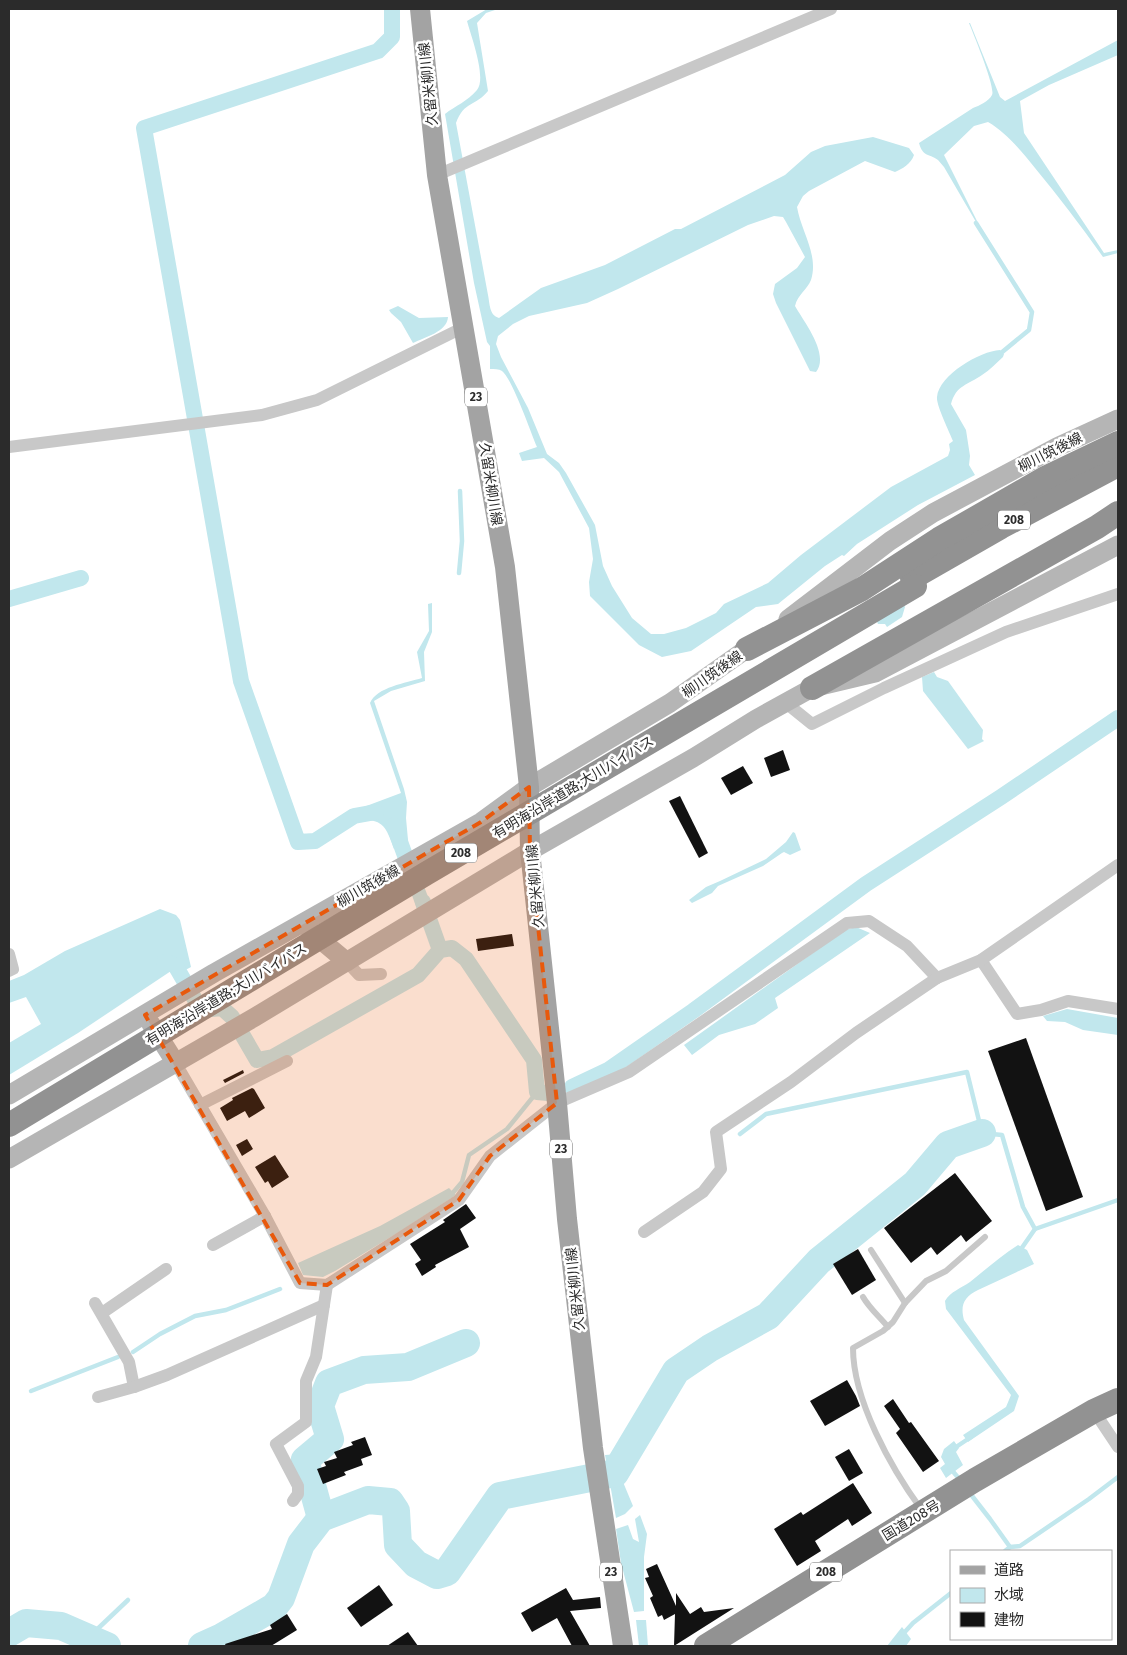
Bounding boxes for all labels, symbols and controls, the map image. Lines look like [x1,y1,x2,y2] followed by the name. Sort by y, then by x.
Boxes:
[416,41,441,127] street label: 久留米柳川線
[465,388,487,407] road number: 23
[1015,429,1085,476] street label: 柳川筑後線
[476,441,505,527] street label: 久留米柳川線
[998,510,1030,530] road number: 208
[679,647,746,701] street label: 柳川筑後線
[490,732,657,842] street label: 有明海沿岸道路;大川バイパス
[523,843,548,929] street label: 久留米柳川線
[445,844,477,862] road number: 208
[334,862,403,911] street label: 柳川筑後線
[143,939,310,1049] street label: 有明海沿岸道路;大川バイパス
[550,1140,572,1158] road number: 23
[563,1246,588,1332] street label: 久留米柳川線
[879,1497,943,1544] street label: 国道208号
[950,1550,1112,1640] legend
[994,1561,1024,1579] text: 道路
[600,1562,622,1581] road number: 23
[810,1562,842,1581] road number: 208
[994,1586,1024,1604] text: 水域
[994,1611,1024,1629] text: 建物

